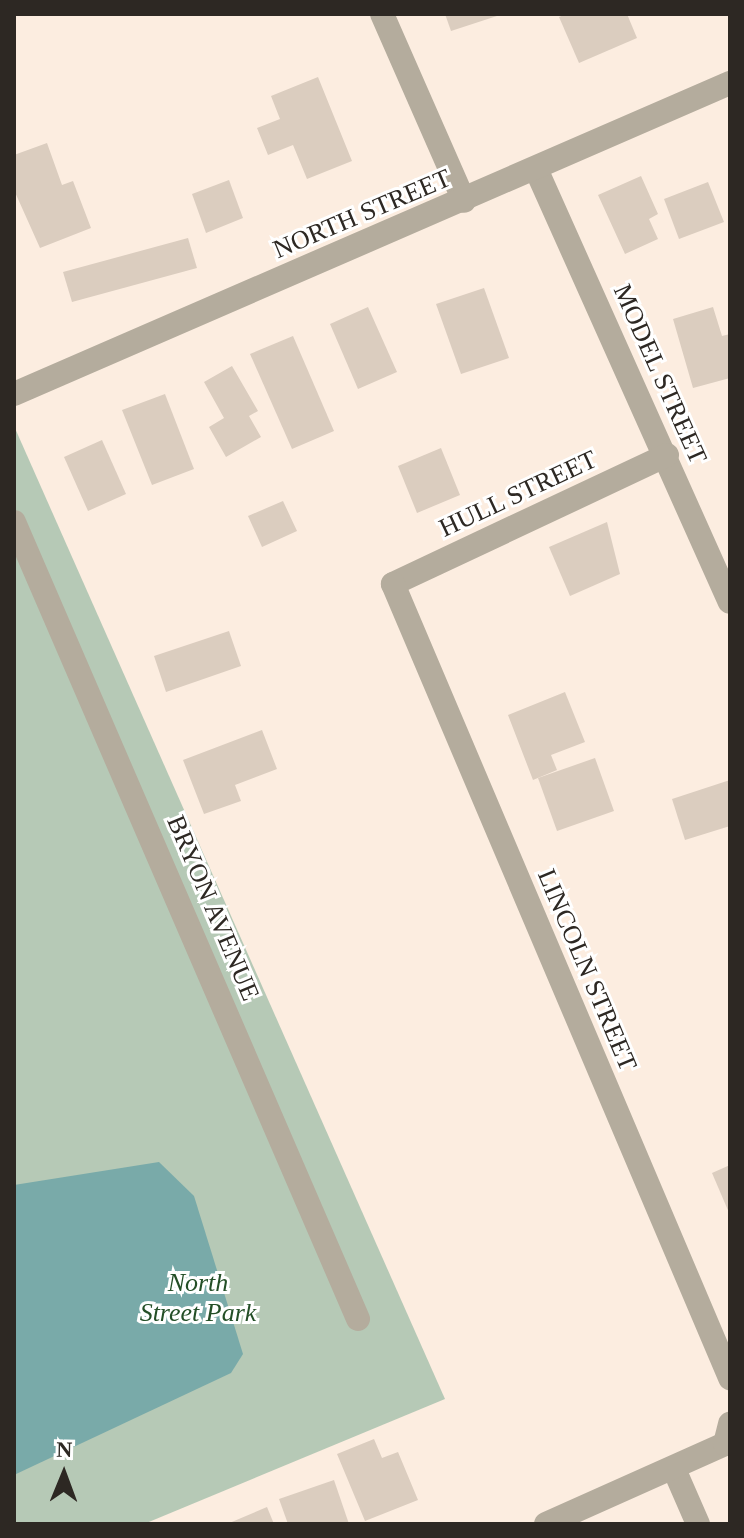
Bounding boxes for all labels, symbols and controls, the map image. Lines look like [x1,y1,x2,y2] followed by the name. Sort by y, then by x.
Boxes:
[269,163,455,265] street label: NORTH STREET
[606,279,714,469] street label: MODEL STREET
[434,444,602,544] street label: HULL STREET
[160,810,266,1006] street label: BRYON AVENUE
[530,865,644,1075] street label: LINCOLN STREET
[140,1267,256,1328] park label: North Street Park
[24,1434,104,1514] north arrow
[56,1437,73,1462] text: N

